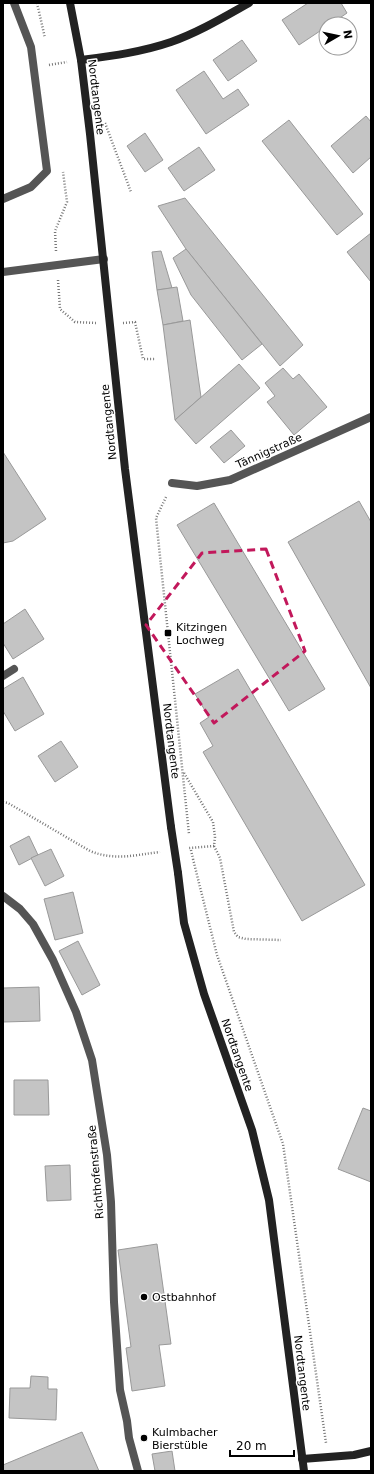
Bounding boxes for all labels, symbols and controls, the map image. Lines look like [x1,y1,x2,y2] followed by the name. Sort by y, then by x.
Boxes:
[318,16,358,56] north arrow
[340,29,355,40] text: N
[85,58,107,136] street label: Nordtangente
[99,383,119,461] street label: Nordtangente
[233,430,304,472] street label: Tännigstraße
[176,621,227,647] place label: Kitzingen Lochweg
[163,628,173,638] marker: Kitzingen Lochweg
[160,702,182,780] street label: Nordtangente
[218,1017,256,1093] street label: Nordtangente
[85,1124,107,1220] street label: Richthofenstraße
[152,1291,217,1304] place label: Ostbahnhof
[139,1292,149,1302] marker: Ostbahnhof
[291,1334,313,1412] street label: Nordtangente
[152,1426,218,1452] place label: Kulmbacher Bierstüble
[230,1432,294,1458] scale bar
[139,1433,149,1443] marker: Kulmbacher Bierstüble
[236,1439,267,1453] text: 20 m

